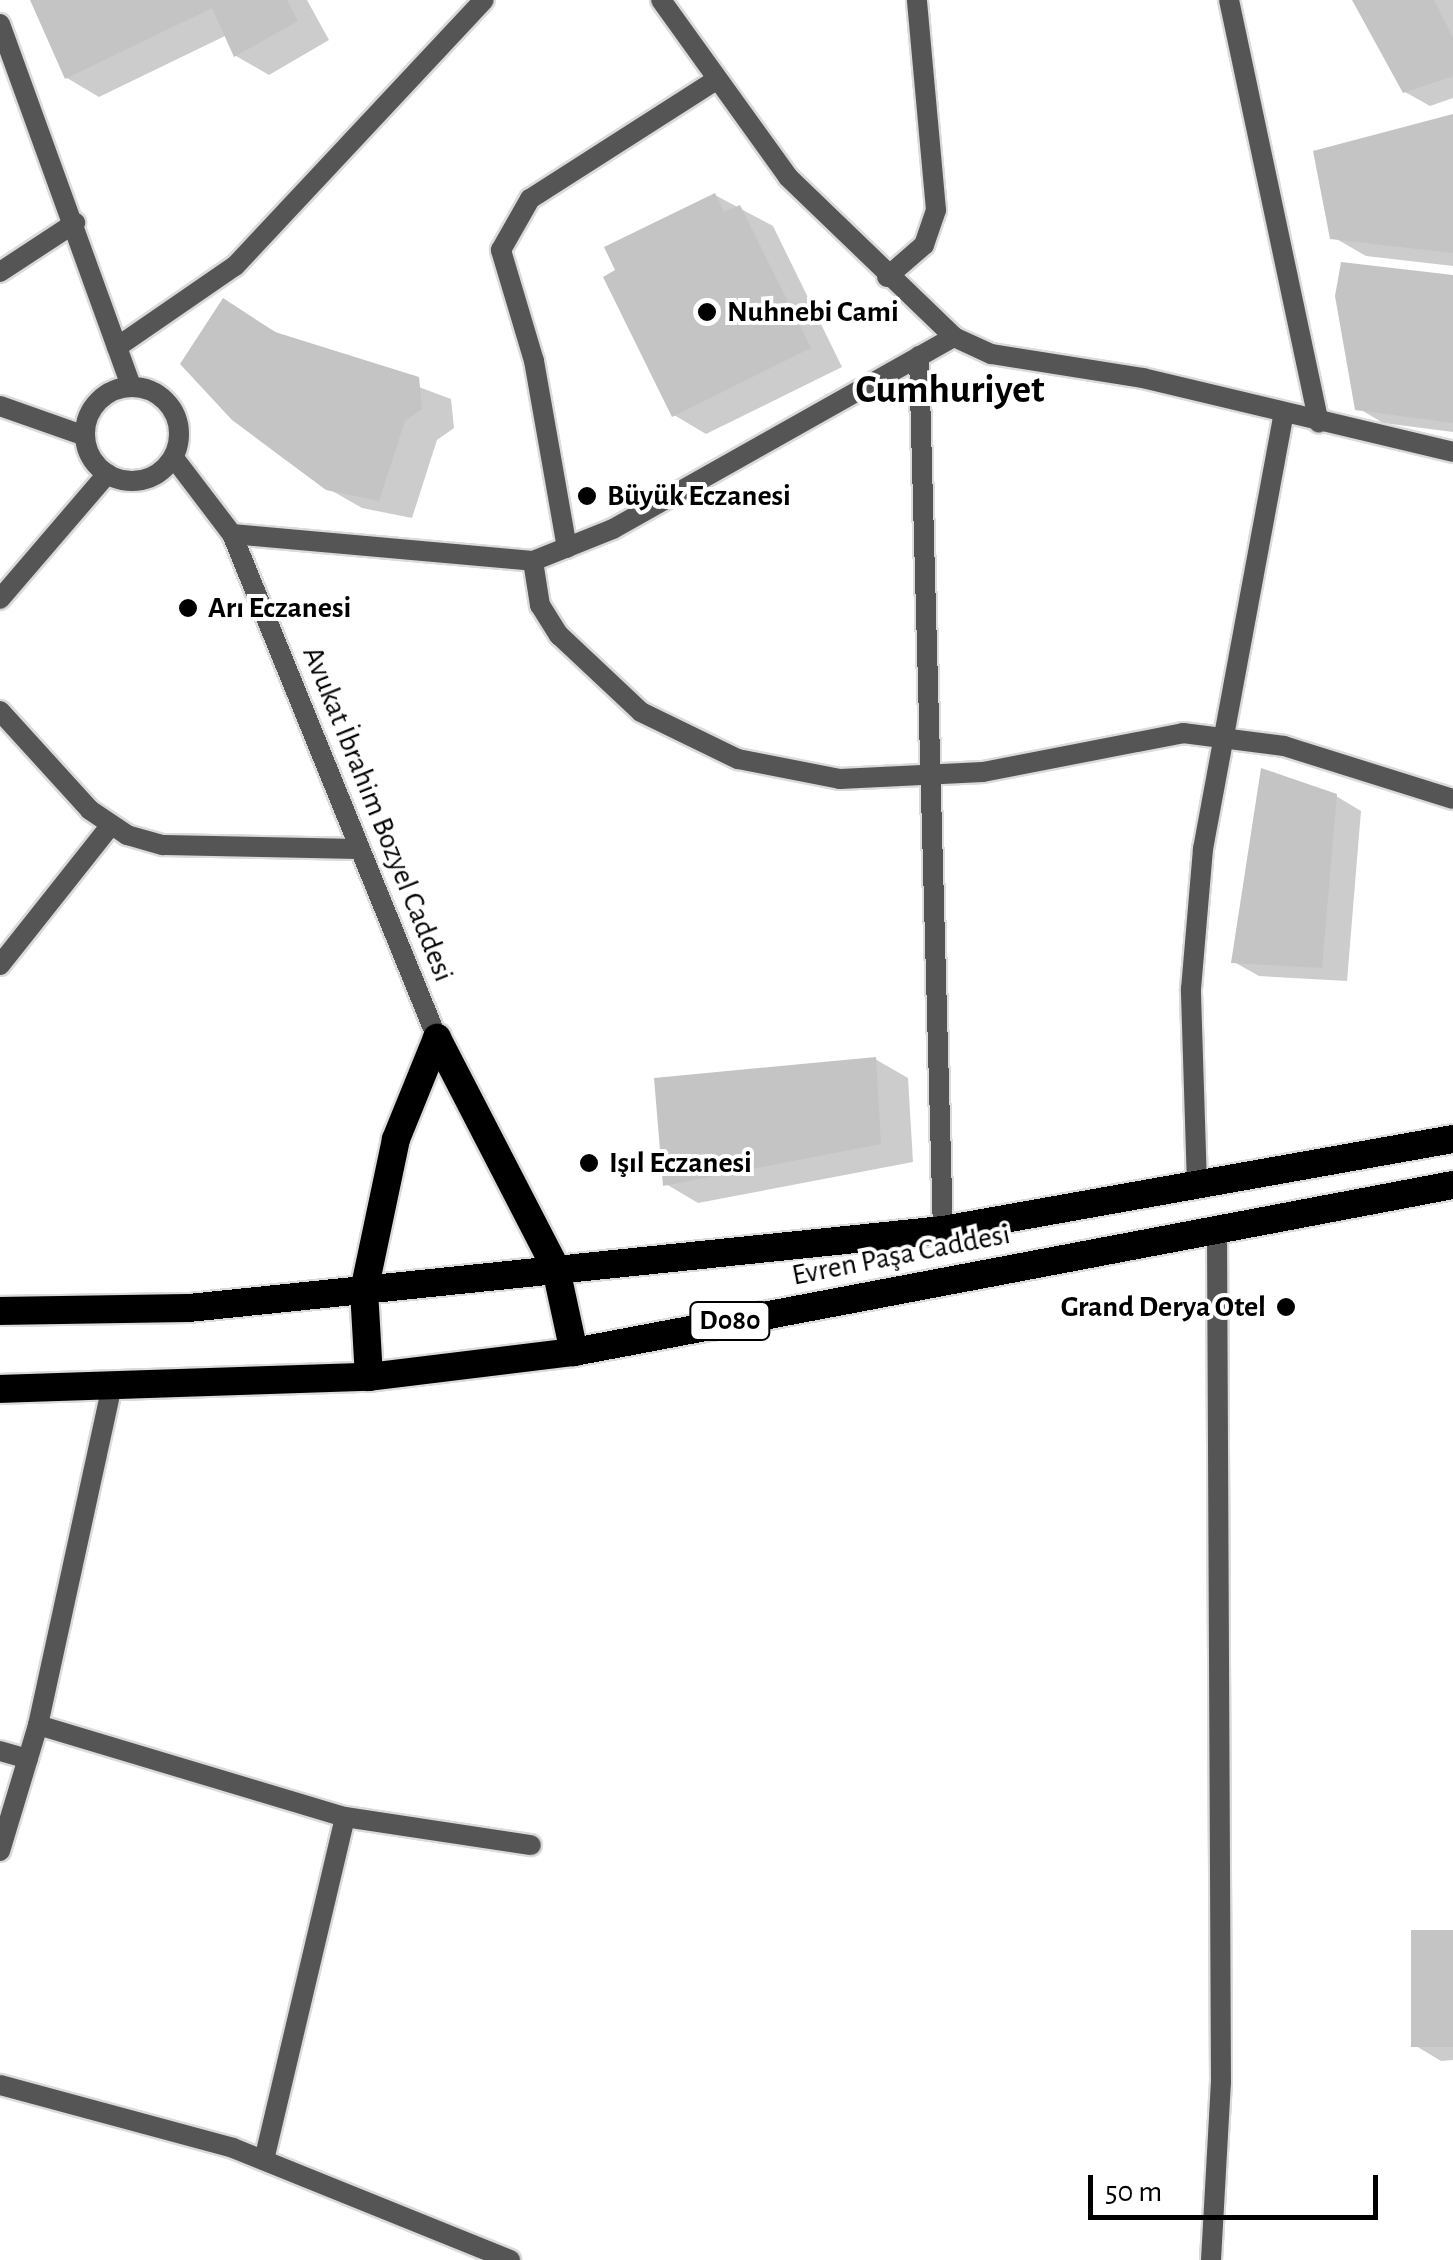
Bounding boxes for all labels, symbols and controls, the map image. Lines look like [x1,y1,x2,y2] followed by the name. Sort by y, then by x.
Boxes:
[727,294,899,330] place label: Nuhnebi Cami
[696,301,718,323] marker: Nuhnebi Cami
[855,366,1045,414] district label: Cumhuriyet
[607,478,791,514] place label: Büyük Eczanesi
[576,485,598,507] marker: Büyük Eczanesi
[208,590,351,626] place label: Arı Eczanesi
[177,597,199,619] marker: Arı Eczanesi
[294,641,462,987] street label: Avukat İbrahim Bozyel Caddesi
[609,1145,752,1181] place label: Işıl Eczanesi
[578,1152,600,1174] marker: Işıl Eczanesi
[789,1216,1013,1294] street label: Evren Paşa Caddesi
[1061,1289,1266,1325] place label: Grand Derya Otel
[1275,1296,1297,1318] marker: Grand Derya Otel
[688,1298,772,1344] road number: D080
[1093,2155,1383,2217] scale bar
[1105,2177,1162,2207] text: 50 m

